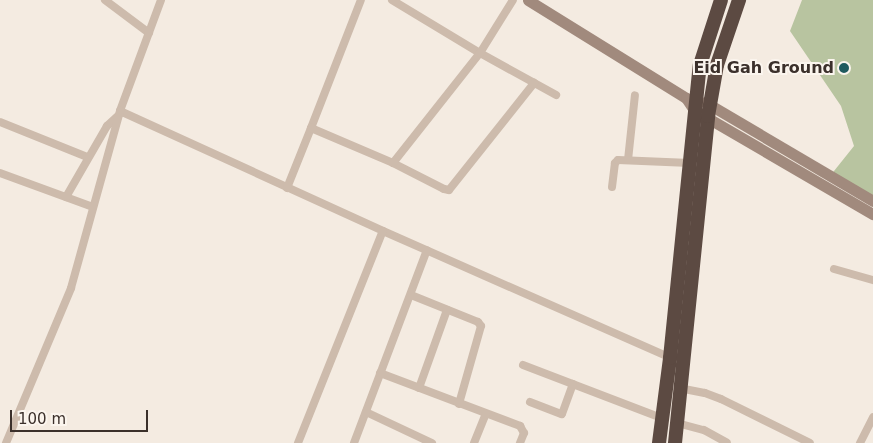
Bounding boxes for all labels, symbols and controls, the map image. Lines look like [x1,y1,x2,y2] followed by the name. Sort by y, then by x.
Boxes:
[693,58,834,78] place label: Eid Gah Ground
[838,62,850,74] marker: Eid Gah Ground
[12,400,150,432] scale bar
[18,410,66,428] text: 100 m

